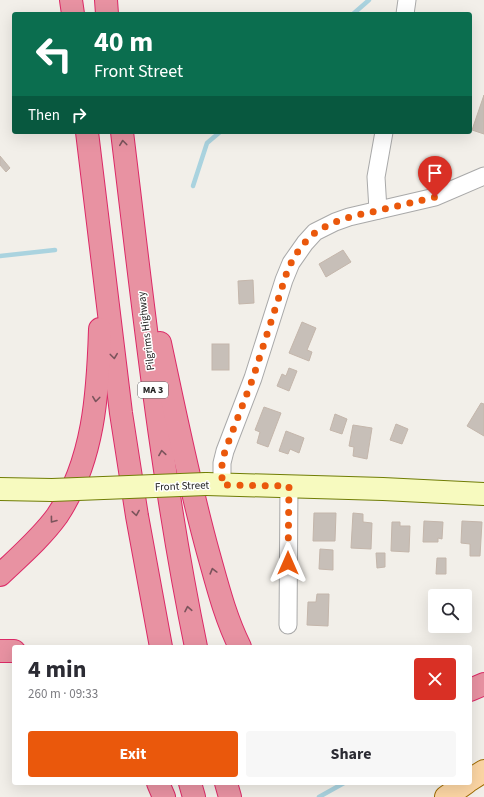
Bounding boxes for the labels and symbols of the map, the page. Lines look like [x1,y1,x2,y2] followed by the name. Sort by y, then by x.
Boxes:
[119,140,128,146] one-way arrow
[418,156,452,197] pin
[134,291,158,371] street label: Pilgrims Highway
[109,353,118,359] one-way arrow
[138,382,168,398] road number: MA 3
[92,396,101,402] one-way arrow
[158,450,167,456] one-way arrow
[155,478,210,494] street label: Front Street
[131,509,140,516] one-way arrow
[51,516,58,523] one-way arrow
[267,542,309,584] position arrow
[210,567,218,574] one-way arrow
[184,606,193,612] one-way arrow

